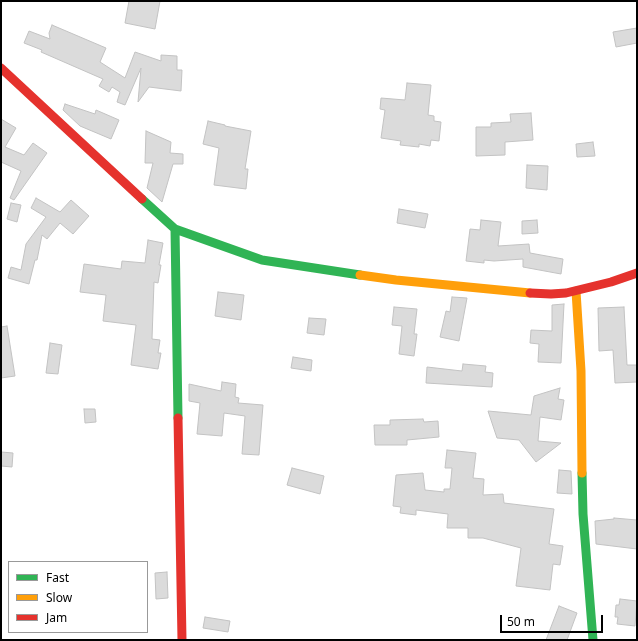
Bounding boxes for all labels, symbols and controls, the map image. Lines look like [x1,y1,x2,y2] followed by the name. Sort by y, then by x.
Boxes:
[8,561,148,633] legend
[46,569,69,586] text: Fast
[46,589,72,606] text: Slow
[502,607,605,633] scale bar
[46,609,67,626] text: Jam
[507,613,535,630] text: 50 m

